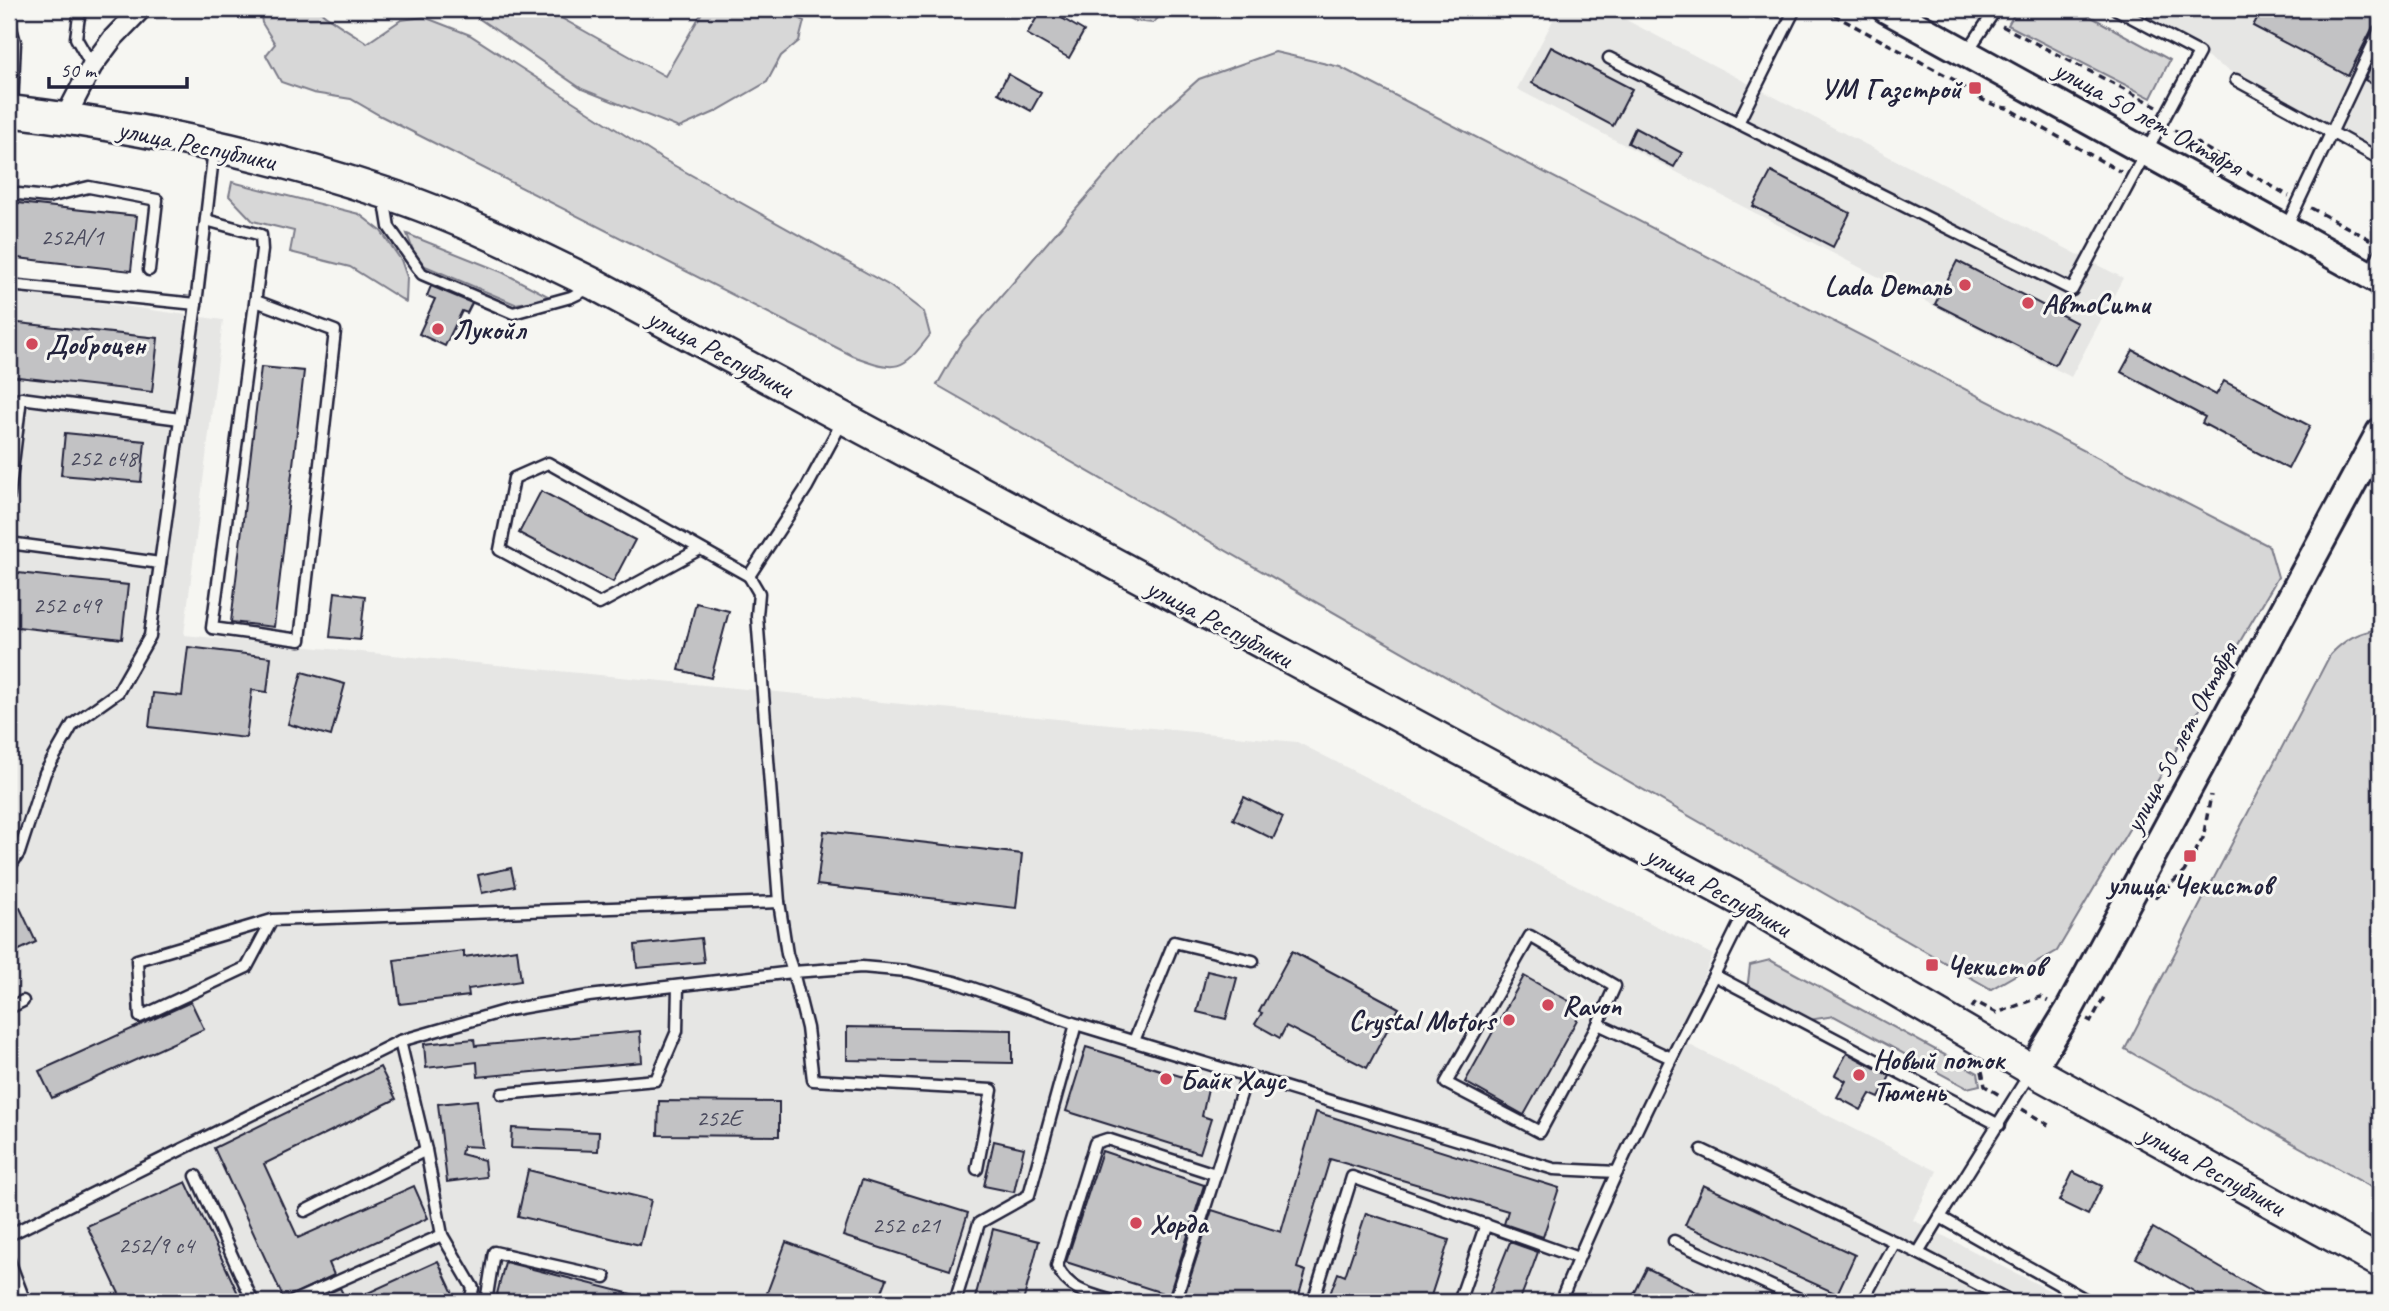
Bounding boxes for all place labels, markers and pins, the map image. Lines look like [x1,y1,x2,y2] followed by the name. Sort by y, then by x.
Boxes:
[1820,71,1963,107] place label: УМ Газстрой
[1967,80,1983,96] marker: УМ Газстрой
[1824,268,1953,303] place label: Lada Dеталь
[1957,277,1973,293] marker: Lada Dеталь
[2042,286,2152,321] place label: АвтоСити
[2020,295,2036,311] marker: АвтоСити
[452,312,527,347] place label: Лукойл
[430,321,446,337] marker: Лукойл
[46,327,147,362] place label: Доброцен
[24,336,40,352] marker: Доброцен
[2182,848,2198,864] marker: улица Чекистов
[2105,867,2277,902] place label: улица Чекистов
[1946,948,2051,983] place label: Чекистов
[1924,957,1940,973] marker: Чекистов
[1562,988,1622,1023] place label: Ravon
[1540,997,1556,1013] marker: Ravon
[1349,1003,1498,1039] place label: Crystal Motors
[1501,1012,1517,1028] marker: Crystal Motors
[1873,1042,2007,1109] place label: Новый поток Тюмень
[1180,1062,1287,1098] place label: Байк Хаус
[1851,1067,1867,1083] marker: Новый поток Тюмень
[1158,1071,1174,1087] marker: Байк Хаус
[1150,1206,1209,1241] place label: Хорда
[1128,1215,1144,1231] marker: Хорда

